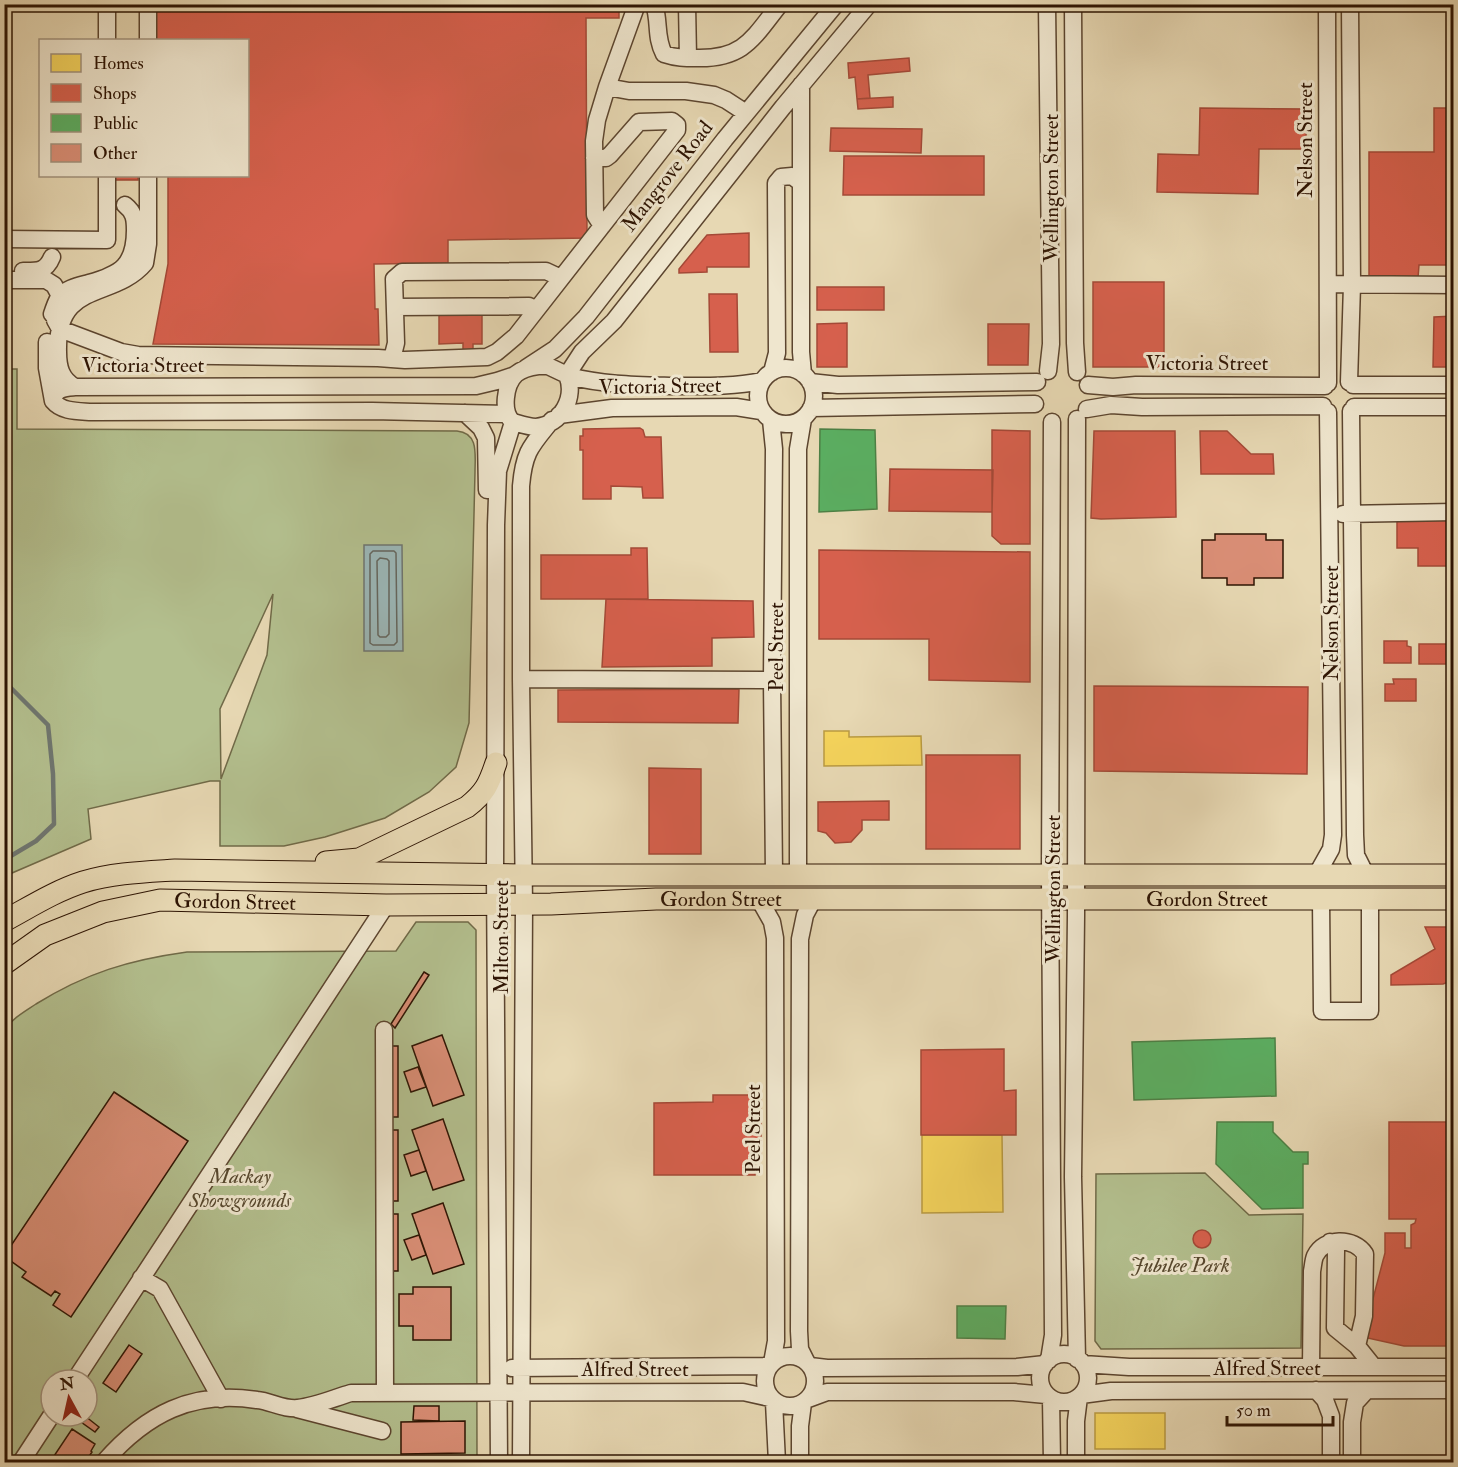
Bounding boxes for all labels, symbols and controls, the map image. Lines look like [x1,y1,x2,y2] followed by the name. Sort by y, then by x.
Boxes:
[39,39,249,177] legend
[93,52,144,75] text: Homes
[93,82,136,105] text: Shops
[1292,82,1319,198] street label: Nelson Street
[93,112,138,135] text: Public
[1038,114,1065,263] street label: Wellington Street
[616,115,720,237] street label: Mangrove Road
[93,142,137,165] text: Other
[1146,350,1269,377] street label: Victoria Street
[82,352,205,379] street label: Victoria Street
[598,372,722,401] street label: Victoria Street
[1318,565,1345,681] street label: Nelson Street
[763,602,790,692] street label: Peel Street
[1040,815,1067,964] street label: Wellington Street
[488,880,515,994] street label: Milton Street
[660,886,782,913] street label: Gordon Street
[1146,886,1268,913] street label: Gordon Street
[174,887,297,917] street label: Gordon Street
[740,1084,767,1174] street label: Peel Street
[188,1163,292,1214] park label: Mackay Showgrounds
[1130,1252,1230,1279] park label: Jubilee Park
[1212,1355,1321,1382] street label: Alfred Street
[580,1356,689,1383] street label: Alfred Street
[39,1368,99,1428] north arrow
[58,1373,76,1395] text: N
[1227,1389,1334,1427] scale bar
[1236,1399,1271,1422] text: 50 m

